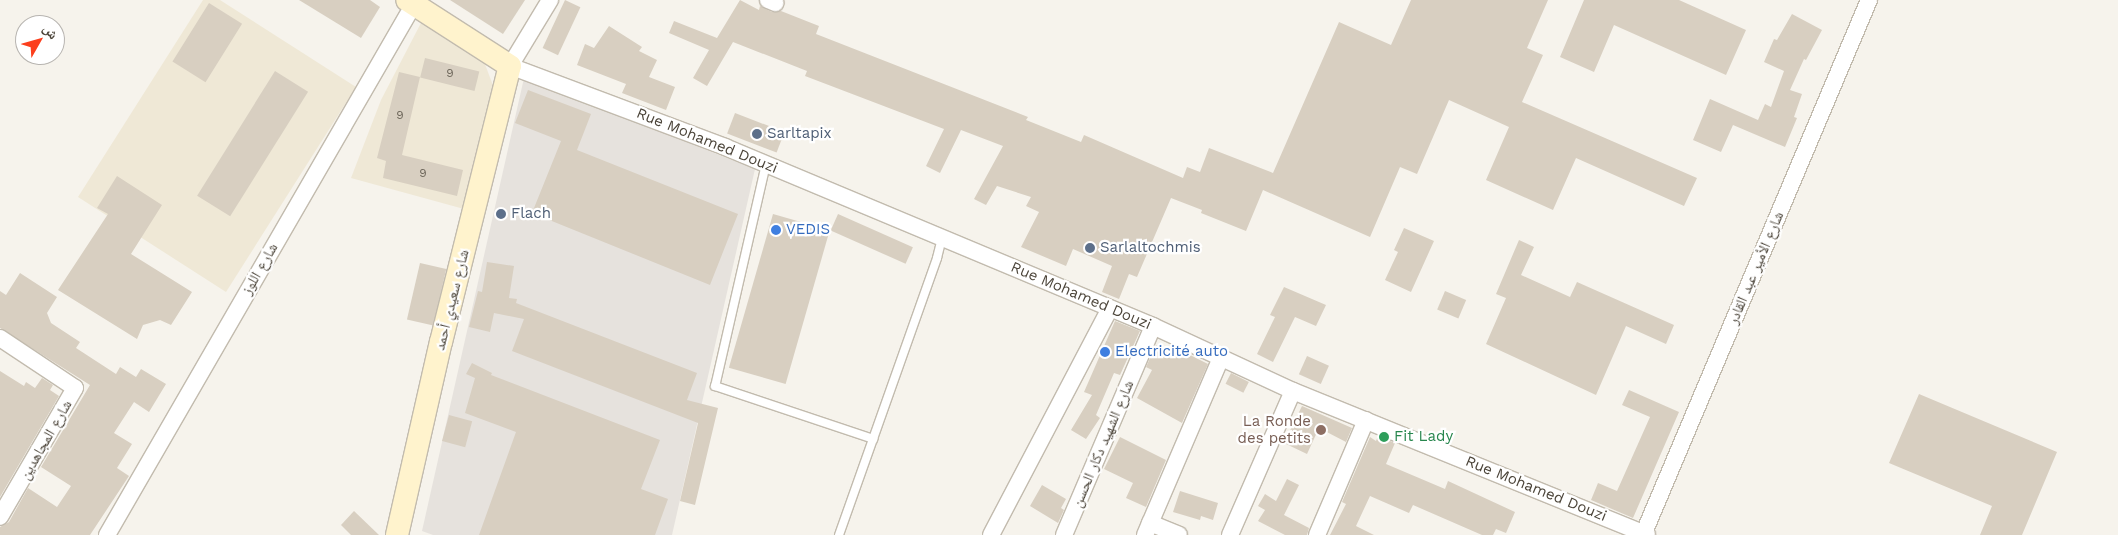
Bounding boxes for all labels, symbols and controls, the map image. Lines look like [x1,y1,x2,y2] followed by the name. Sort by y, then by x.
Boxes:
[15,15,65,65] north arrow
[40,21,62,42] text: ش
[446,67,454,81] house number: 9
[634,104,780,178] street label: Rue Mohamed Douzi
[396,109,404,123] house number: 9
[767,125,832,143] place label: Sarltapix
[751,128,763,140] marker: Sarltapix
[419,167,427,181] house number: 9
[511,205,551,223] place label: Flach
[495,208,507,220] marker: Flach
[1724,209,1788,327] street label: شارع الأمير عبد القادر
[786,221,830,239] place label: VEDIS
[770,224,782,236] marker: VEDIS
[1100,239,1201,257] place label: Sarlaltochmis
[238,240,282,298] street label: شارع اللوز
[1084,242,1096,254] marker: Sarlaltochmis
[431,248,473,352] street label: شارع سعيدي أحمد
[1008,258,1154,334] street label: Rue Mohamed Douzi
[1115,343,1228,361] place label: Electricité auto
[1099,346,1111,358] marker: Electricité auto
[1068,378,1138,510] street label: شارع الشهيد دكار الحسن
[16,397,76,483] street label: شارع المجاهدين
[1238,412,1311,447] place label: La Ronde des petits
[1315,424,1327,436] marker: La Ronde des petits
[1394,428,1453,446] place label: Fit Lady
[1378,431,1390,443] marker: Fit Lady
[1463,452,1609,526] street label: Rue Mohamed Douzi

